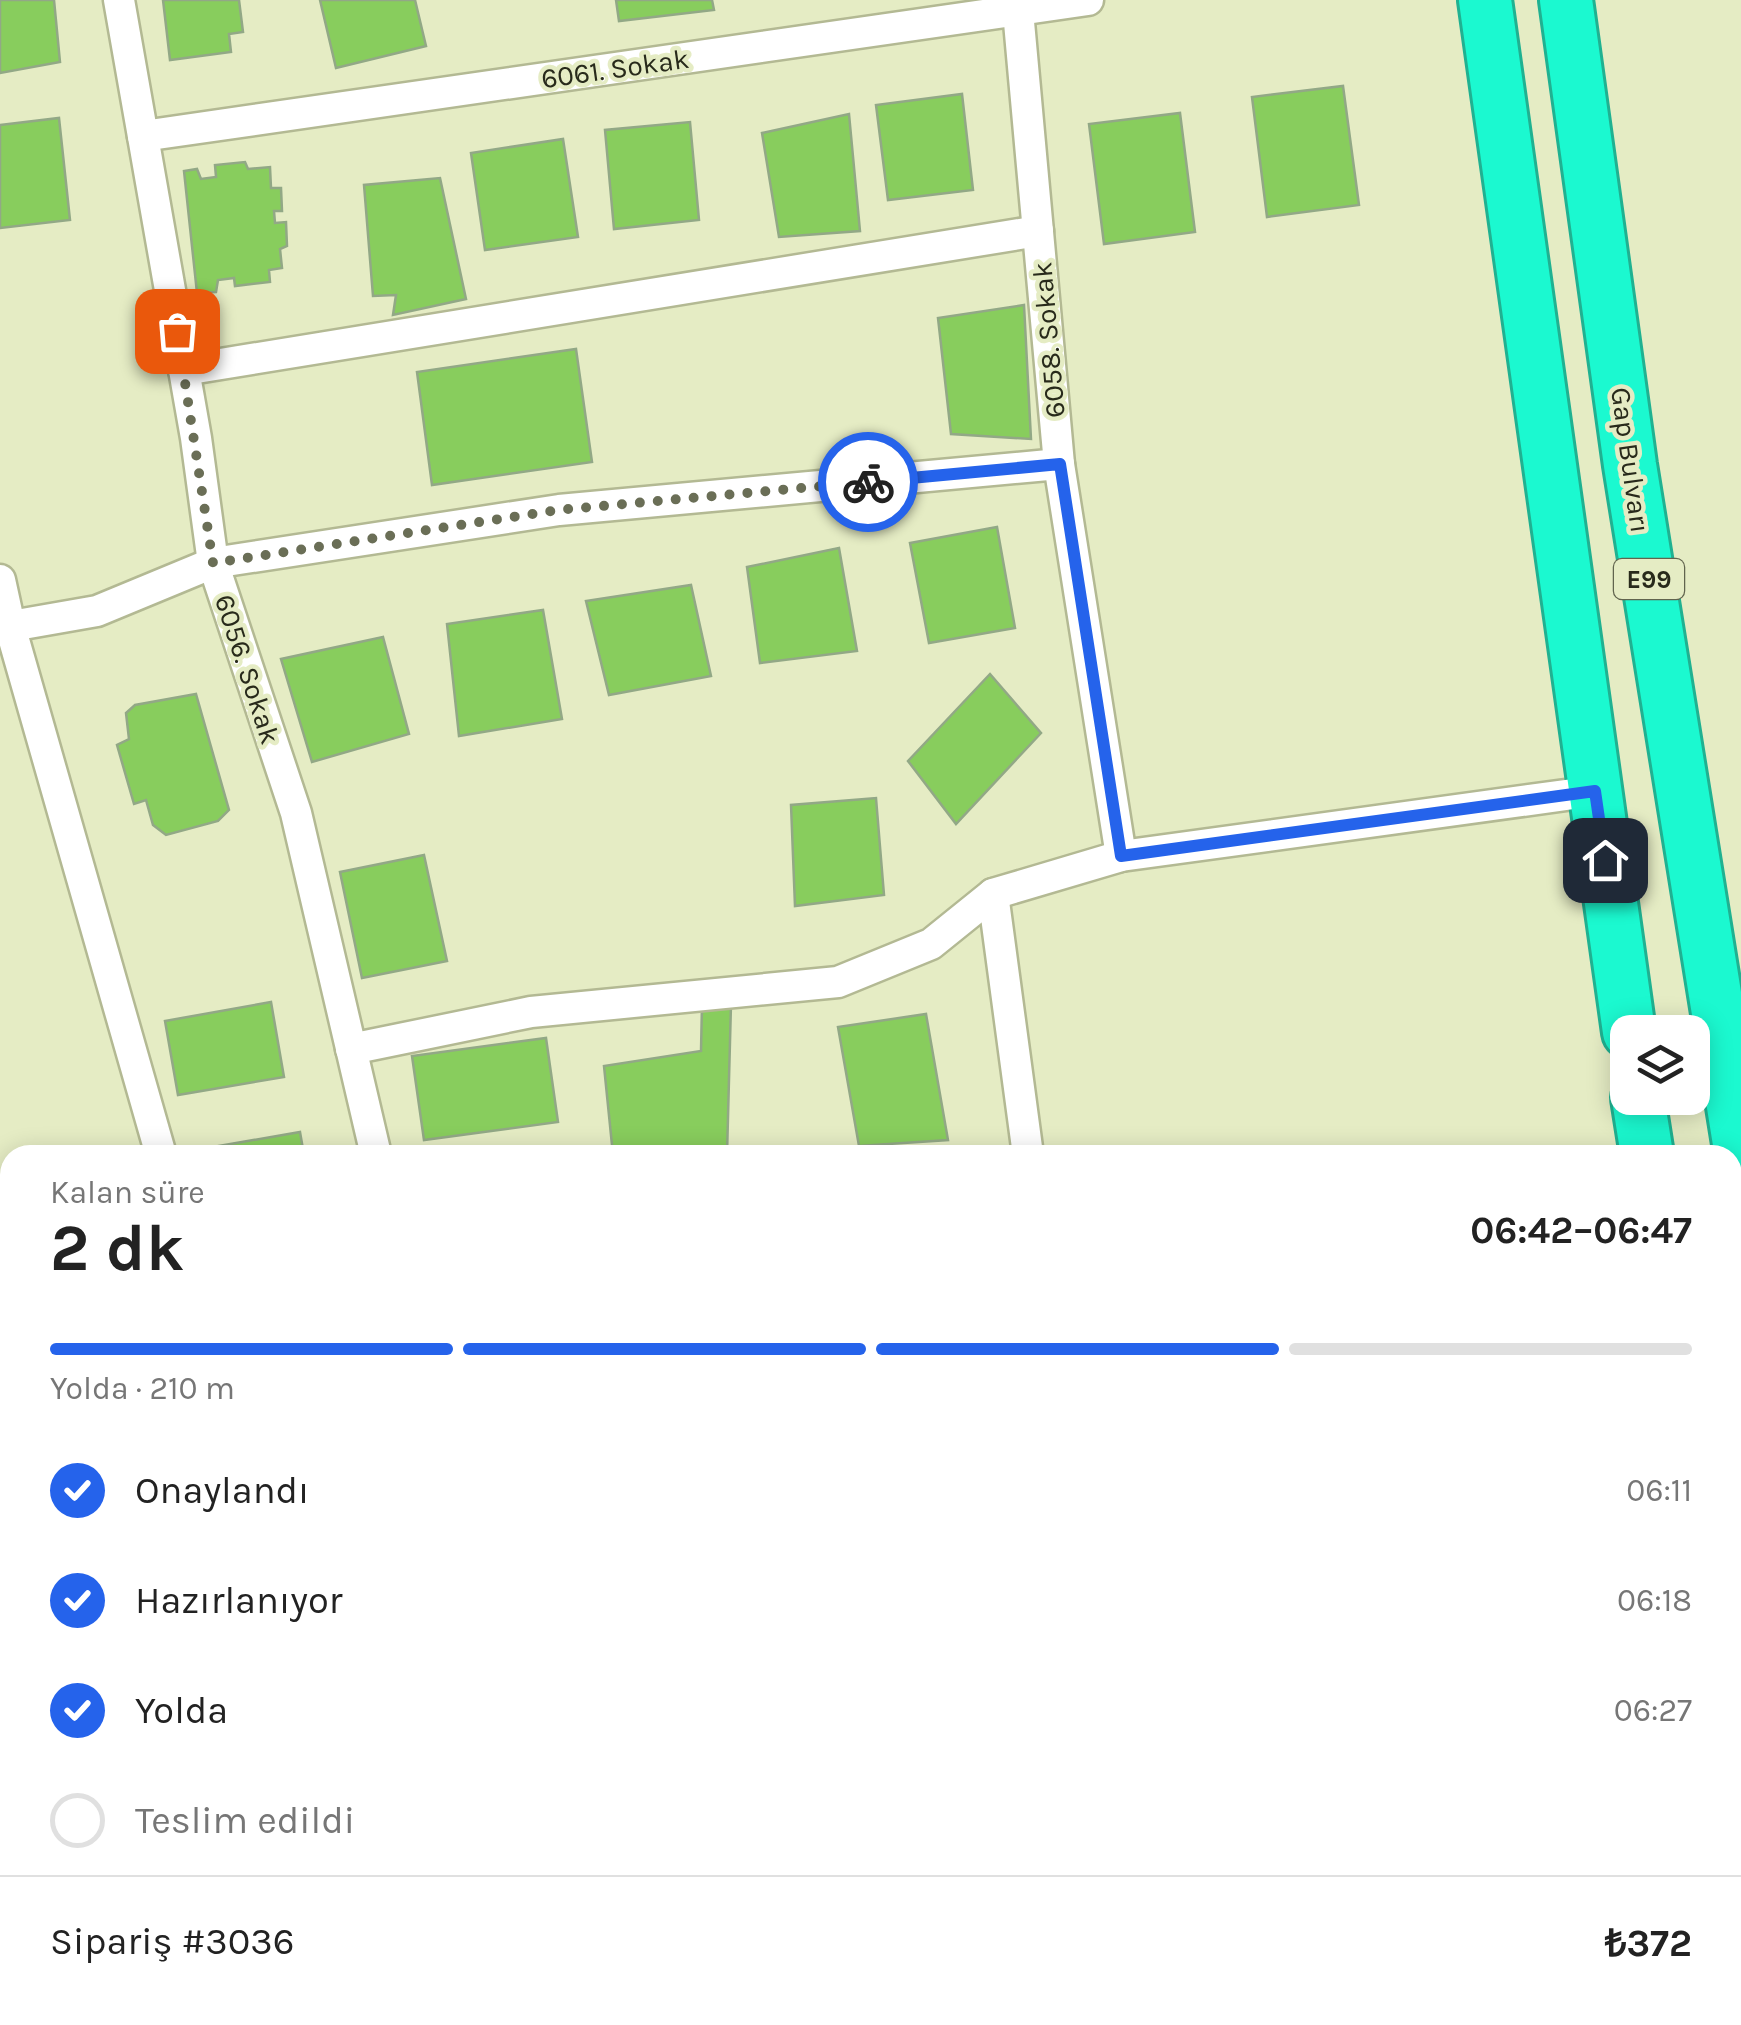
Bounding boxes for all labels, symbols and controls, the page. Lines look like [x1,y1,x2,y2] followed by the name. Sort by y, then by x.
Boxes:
[539,42,691,95] street label: 6061. Sokak
[1025,261,1072,419] street label: 6058. Sokak
[135,289,220,374] pin
[150,304,205,359] icon: bag
[1604,385,1657,535] street label: Gap Bulvarı
[818,432,918,532] courier
[841,455,896,510] icon: bike
[1614,559,1684,599] road number: E99
[208,590,287,748] street label: 6056. Sokak
[1563,818,1648,903] pin
[1578,833,1633,888] icon: home
[1610,1015,1710,1115] map controls
[1610,1015,1710,1115] button: layers
[50,1174,205,1211] text: Kalan süre
[1470,1208,1692,1253] text: 06:42–06:47
[50,1210,184,1286] text: 2 dk
[50,1370,235,1407] text: Yolda · 210 m
[50,1463,105,1518] icon: check
[135,1468,309,1513] text: Onaylandı
[1626,1472,1692,1509] text: 06:11
[50,1573,105,1628] icon: check
[135,1578,342,1623] text: Hazırlanıyor
[1617,1582,1692,1619] text: 06:18
[50,1683,105,1738] icon: check
[135,1688,228,1733] text: Yolda
[1614,1692,1692,1729] text: 06:27
[135,1798,355,1843] text: Teslim edildi
[50,1919,294,1964] text: Sipariş #3036
[1605,1921,1692,1966] text: ₺372

